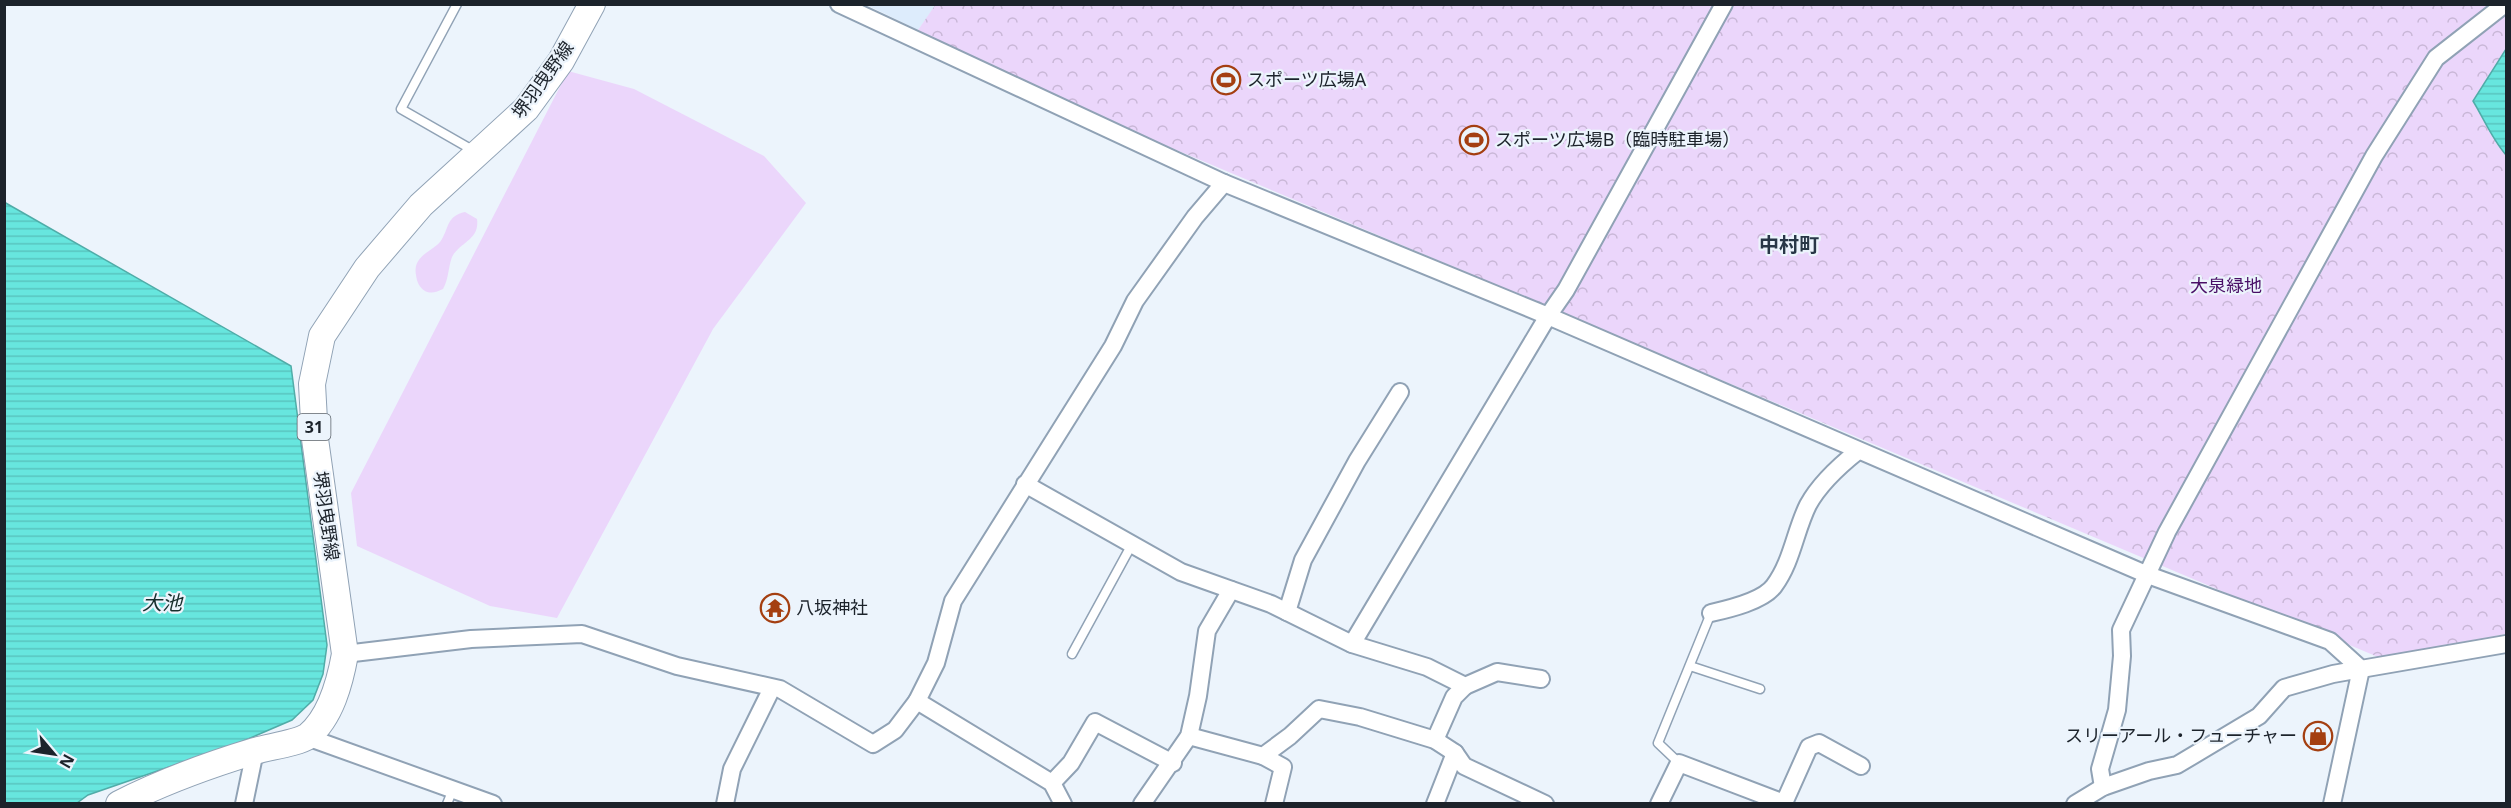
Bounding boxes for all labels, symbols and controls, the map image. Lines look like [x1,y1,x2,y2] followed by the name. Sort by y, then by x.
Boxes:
[506,36,578,123] street label: 堺羽曳野線
[1210,64,1242,96] sports icon: スポーツ広場A
[1247,67,1367,91] place label: スポーツ広場A
[1458,124,1490,156] sports icon: スポーツ広場B（臨時駐車場）
[1495,127,1740,151] place label: スポーツ広場B（臨時駐車場）
[1759,231,1819,258] district label: 中村町
[2190,273,2262,297] park label: 大泉緑地
[298,414,330,440] road number: 31
[309,470,345,562] street label: 堺羽曳野線
[142,589,184,616] water label: 大池
[759,592,791,624] temple icon: 八坂神社
[796,595,868,619] place label: 八坂神社
[2302,720,2334,752] shop icon: スリーアール・フューチャー
[2065,723,2297,747] place label: スリーアール・フューチャー
[24,724,84,784] north arrow
[54,750,80,772] text: N

